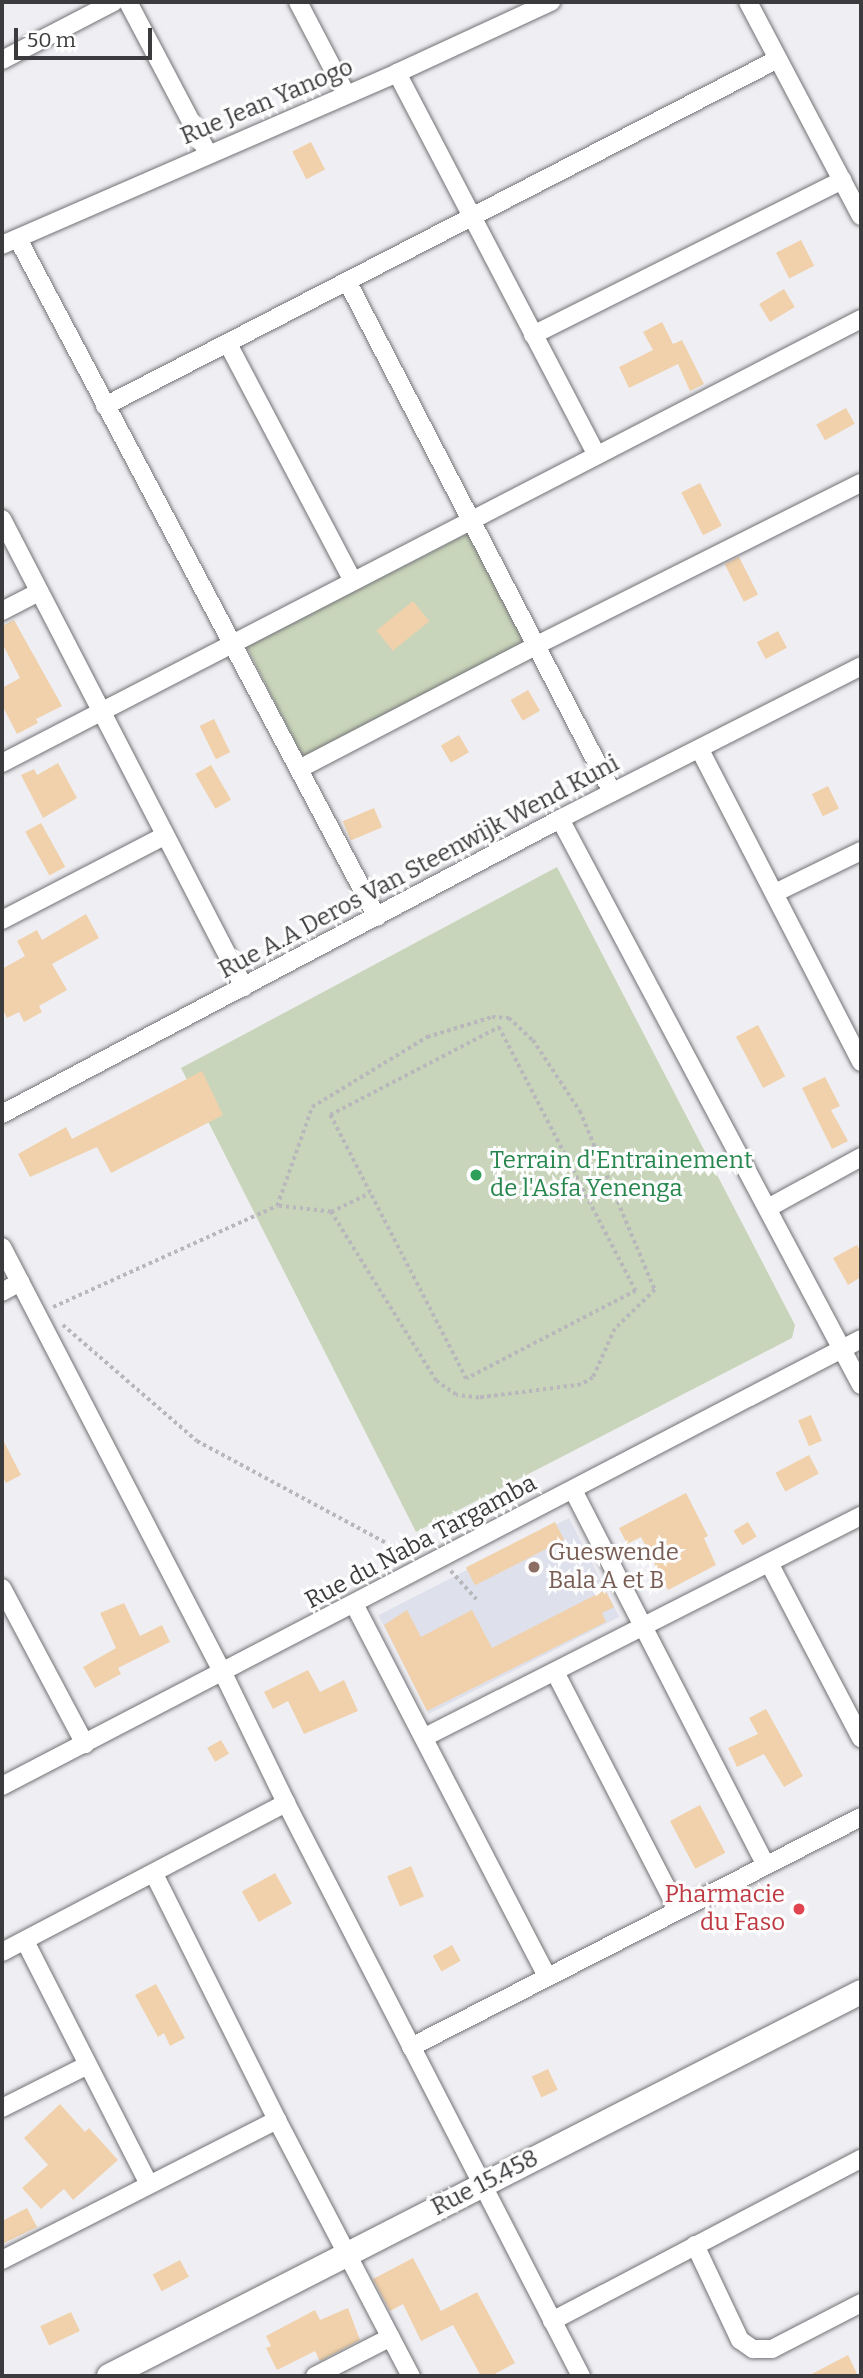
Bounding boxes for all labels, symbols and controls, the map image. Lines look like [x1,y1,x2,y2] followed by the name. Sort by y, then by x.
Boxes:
[18,14,156,58] scale bar
[27,27,76,53] text: 50 m
[177,53,357,151] street label: Rue Jean Yanogo
[214,749,624,985] street label: Rue A.A Deros Van Steenwijk Wend Kuni
[490,1147,753,1203] place label: Terrain d'Entrainement de l'Asfa Yenenga
[468,1167,484,1183] marker: Terrain d'Entrainement de l'Asfa Yenenga
[300,1469,542,1615] street label: Rue du Naba Targamba
[548,1539,679,1595] place label: Gueswende Bala A et B
[526,1559,542,1575] marker: Gueswende Bala A et B
[664,1881,785,1937] place label: Pharmacie du Faso
[791,1901,807,1917] marker: Pharmacie du Faso
[427,2144,543,2222] street label: Rue 15.458

